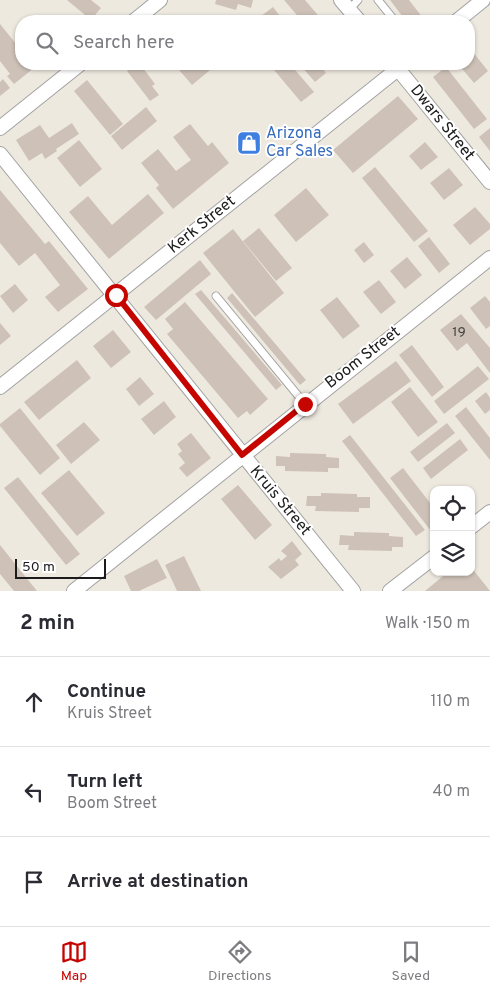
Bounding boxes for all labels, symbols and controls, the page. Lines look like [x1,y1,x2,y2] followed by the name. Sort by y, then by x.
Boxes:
[15,15,475,70] search box
[33,29,61,57] icon: search
[73,31,175,55] text: Search here
[405,81,479,165] street label: Dwars Street
[266,124,333,162] place label: Arizona Car Sales
[236,130,262,156] shop icon: Arizona Car Sales
[164,192,240,258] street label: Kerk Street
[105,284,128,307] route start
[321,322,405,394] street label: Boom Street
[452,324,466,341] house number: 19
[294,393,317,416] route end
[245,462,315,540] street label: Kruis Street
[430,486,475,576] map controls
[430,486,475,531] button: locate
[430,531,475,576] button: layers
[15,556,106,579] scale bar
[22,559,55,576] text: 50 m
[20,610,75,637] text: 2 min
[385,614,470,634] text: Walk · 150 m
[67,680,146,704] text: Continue
[20,688,48,716] icon: ahead
[430,692,470,712] text: 110 m
[67,704,152,724] text: Kruis Street
[67,770,143,794] text: Turn left
[20,778,48,806] icon: left
[432,782,470,802] text: 40 m
[67,794,157,814] text: Boom Street
[20,868,48,896] icon: arrive
[67,870,248,894] text: Arrive at destination
[60,938,88,985] tab: Map
[208,938,272,985] tab: Directions
[392,938,430,985] tab: Saved

